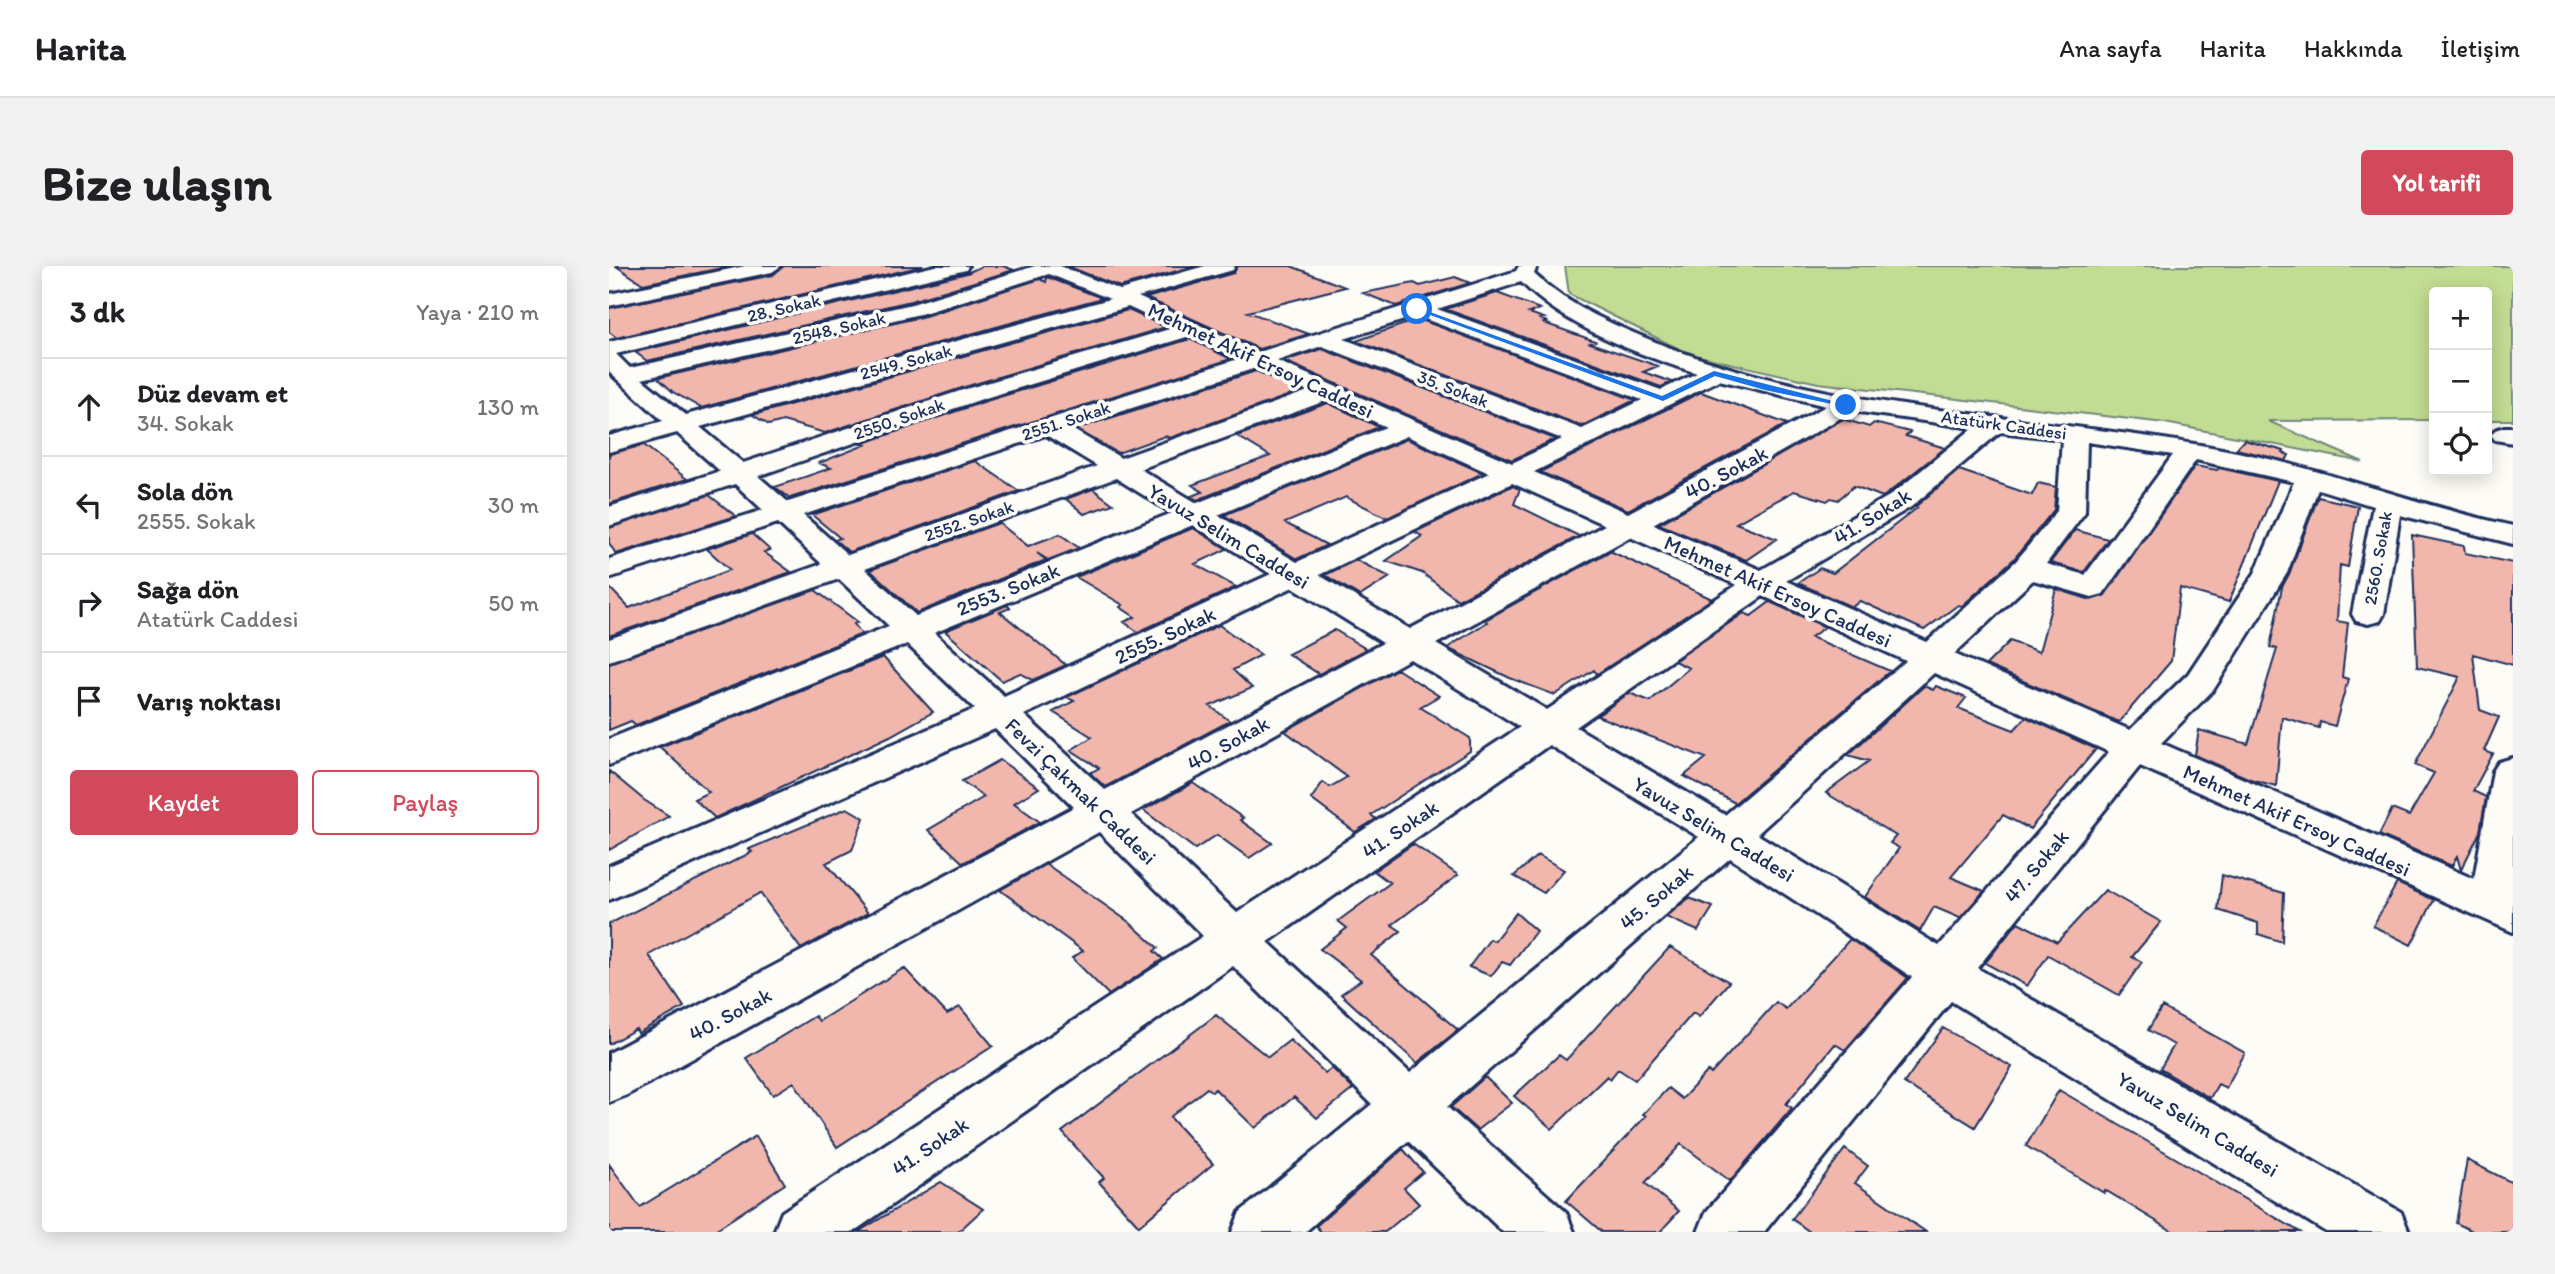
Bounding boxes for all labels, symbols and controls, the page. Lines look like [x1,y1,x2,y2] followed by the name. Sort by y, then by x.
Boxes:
[35,29,126,68] text: Harita
[2059,34,2162,63] text: Ana sayfa
[2200,34,2266,63] text: Harita
[2304,34,2403,63] text: Hakkında
[2441,34,2520,63] text: İletişim
[2361,150,2513,215] button: Yol tarifi
[42,153,272,212] text: Bize ulaşın
[2429,287,2492,476] map controls
[2429,287,2492,350] button: +
[745,289,823,327] street label: 28. Sokak
[70,293,125,330] text: 3 dk
[1401,293,1432,324] route start
[1144,297,1378,423] street label: Mehmet Akif Ersoy Caddesi
[416,298,539,326] text: Yaya · 210 m
[790,307,888,349] street label: 2548. Sokak
[858,339,954,385] street label: 2549. Sokak
[2429,350,2492,413] button: −
[1414,365,1492,413] street label: 35. Sokak
[137,377,288,409] text: Düz devam et
[70,388,108,426] icon: ahead
[1830,389,1861,420] route end
[477,393,539,421] text: 130 m
[851,393,947,445] street label: 2550. Sokak
[1019,396,1113,446] street label: 2551. Sokak
[1940,405,2068,445] street label: Atatürk Caddesi
[137,409,234,437] text: 34. Sokak
[2429,413,2492,476] button: locate
[1680,440,1772,504] street label: 40. Sokak
[137,475,233,507] text: Sola dön
[1144,478,1314,594] street label: Yavuz Selim Caddesi
[1829,482,1916,550] street label: 41. Sokak
[70,486,108,524] icon: left
[488,491,539,519] text: 30 m
[921,495,1017,547] street label: 2552. Sokak
[137,507,256,535] text: 2555. Sokak
[2359,509,2397,607] street label: 2560. Sokak
[1661,530,1895,652] street label: Mehmet Akif Ersoy Caddesi
[953,557,1063,621] street label: 2553. Sokak
[137,573,239,605] text: Sağa dön
[70,584,108,622] icon: right
[488,589,539,617] text: 50 m
[1111,601,1220,669] street label: 2555. Sokak
[137,605,298,633] text: Atatürk Caddesi
[70,682,108,720] icon: arrive
[137,685,281,717] text: Varış noktası
[1183,710,1274,776] street label: 40. Sokak
[1000,712,1162,870] street label: Fevzi Çakmak Caddesi
[2180,759,2414,881] street label: Mehmet Akif Ersoy Caddesi
[70,770,298,835] button: Kaydet
[312,770,539,835] button: Paylaş
[1629,771,1799,887] street label: Yavuz Selim Caddesi
[1357,794,1443,864] street label: 41. Sokak
[1998,824,2074,908] street label: 47. Sokak
[1614,859,1698,935] street label: 45. Sokak
[684,982,776,1046] street label: 40. Sokak
[2113,1066,2283,1182] street label: Yavuz Selim Caddesi
[887,1111,973,1181] street label: 41. Sokak

